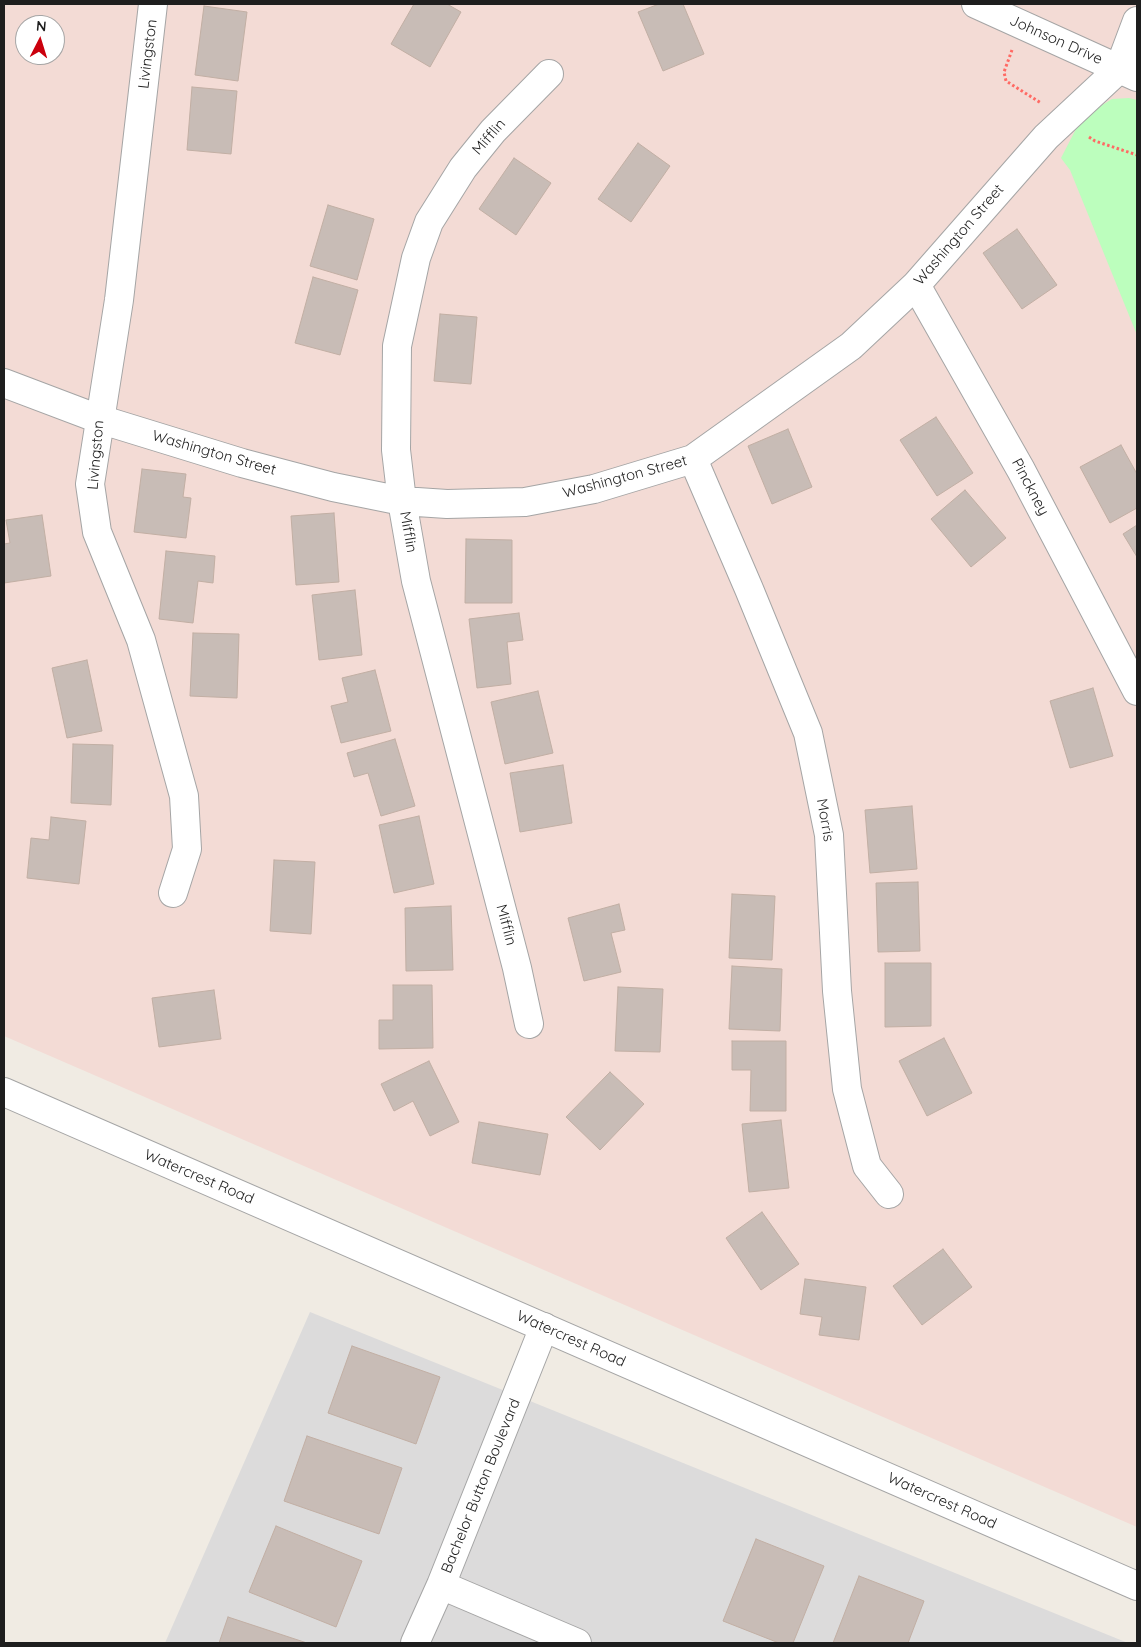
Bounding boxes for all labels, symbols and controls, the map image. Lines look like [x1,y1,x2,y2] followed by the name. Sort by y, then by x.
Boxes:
[1007,11,1105,69] street label: Johnson Drive
[15,15,65,65] north arrow
[35,17,47,35] text: N
[135,18,161,90] street label: Livingston
[469,115,509,159] street label: Mifflin
[910,181,1008,289] street label: Washington Street
[84,419,108,491] street label: Livingston
[150,427,278,479] street label: Washington Street
[561,452,689,502] street label: Washington Street
[1007,455,1053,519] street label: Pinckney
[396,510,420,554] street label: Mifflin
[812,797,838,843] street label: Morris
[492,903,520,947] street label: Mifflin
[141,1146,257,1208] street label: Watercrest Road
[514,1307,628,1371] street label: Watercrest Road
[438,1396,524,1576] street label: Bachelor Button Boulevard
[885,1469,999,1533] street label: Watercrest Road

